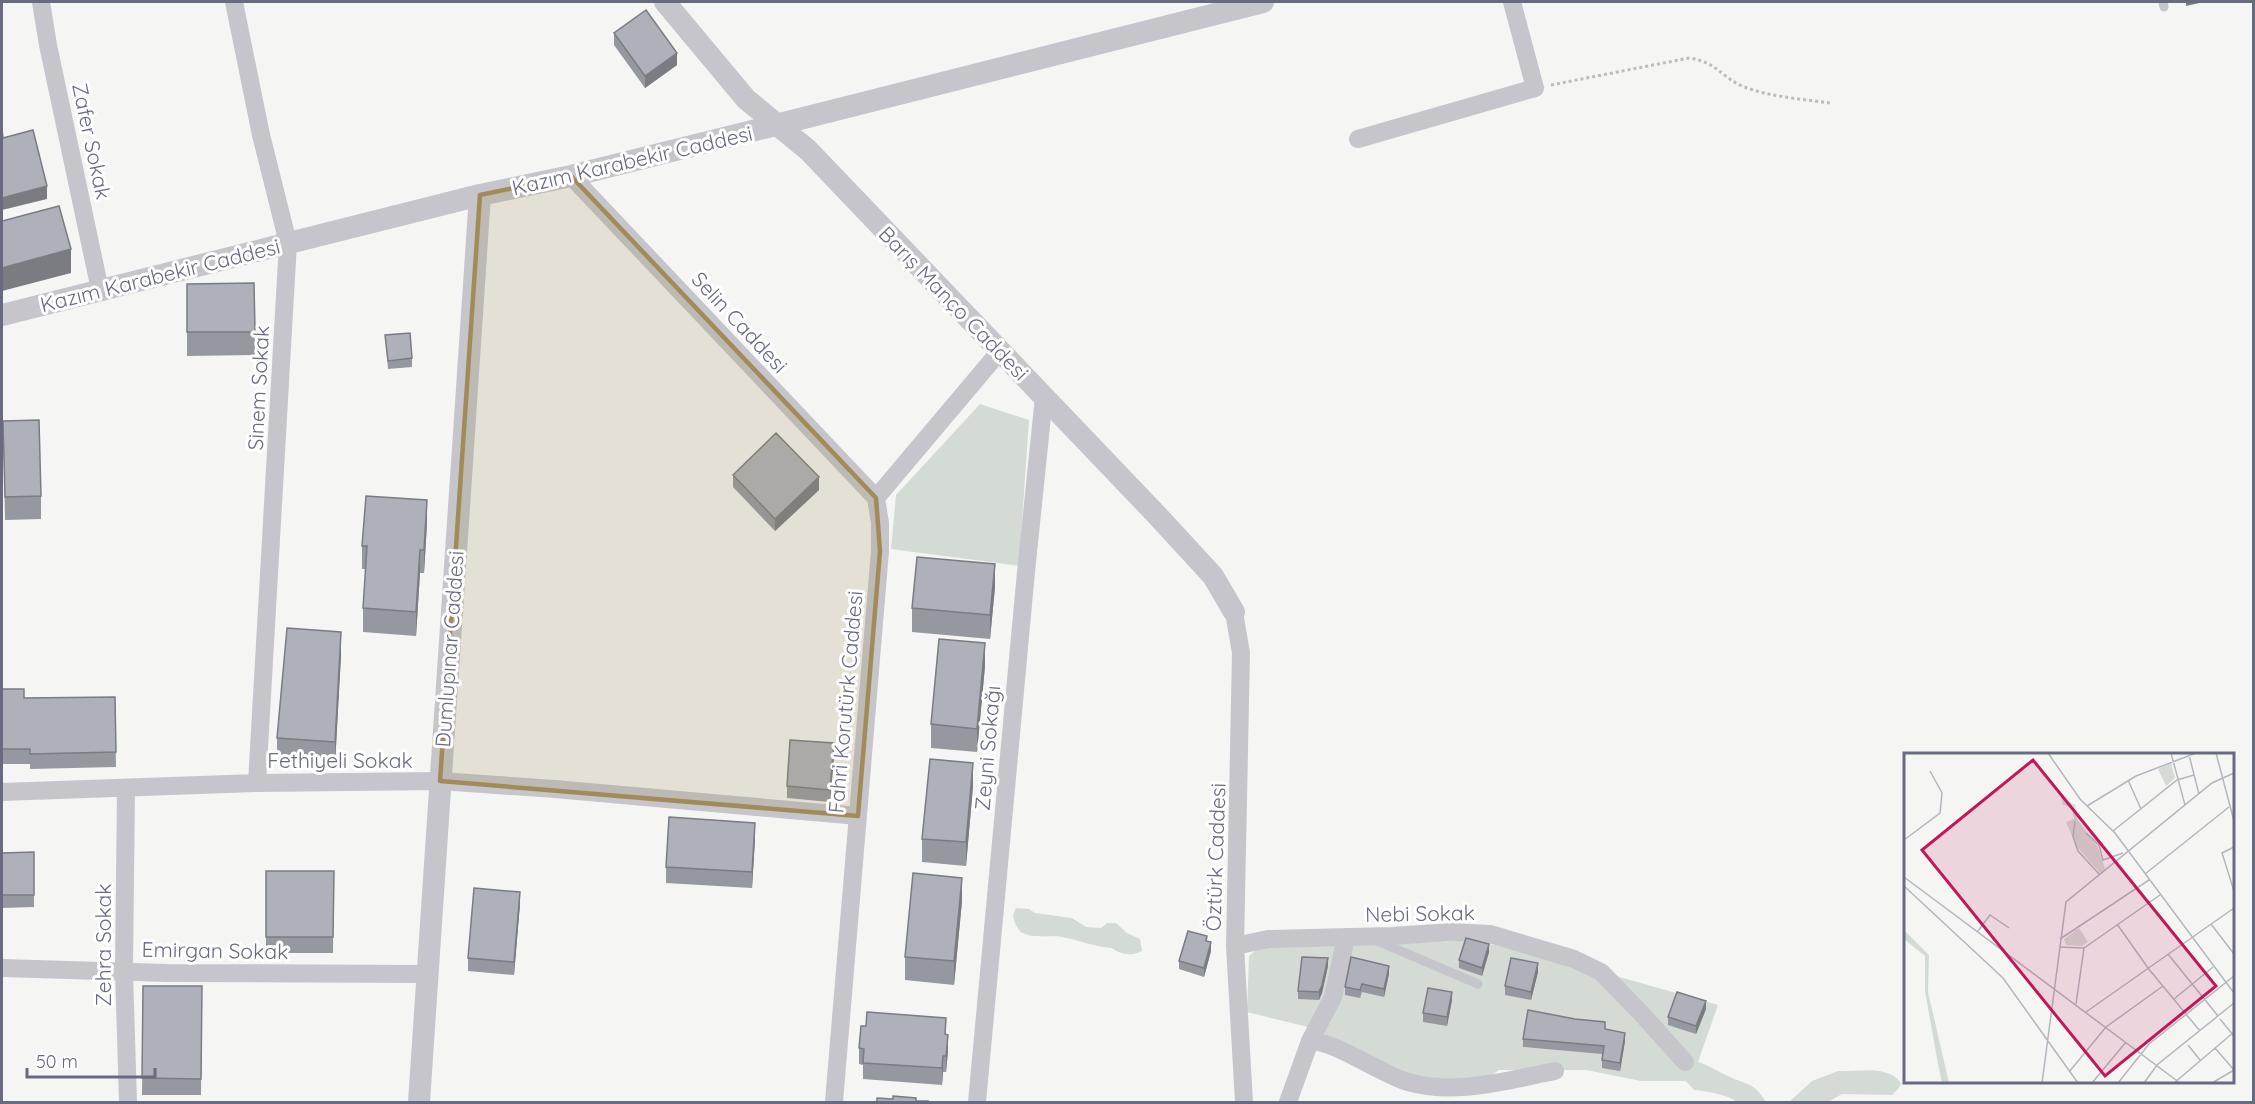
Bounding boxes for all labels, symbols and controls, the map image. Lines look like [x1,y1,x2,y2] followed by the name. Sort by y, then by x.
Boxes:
[67,80,117,202] street label: Zafer Sokak
[509,120,755,200] street label: Kazım Karabekir Caddesi
[874,221,1034,385] street label: Barış Manço Caddesi
[37,233,283,317] street label: Kazım Karabekir Caddesi
[687,266,793,378] street label: Selin Caddesi
[242,325,274,451] street label: Sinem Sokak
[429,550,469,748] street label: Dumlupınar Caddesi
[822,590,868,814] street label: Fahri Korutürk Caddesi
[969,684,1005,812] street label: Zeyni Sokağı
[267,747,413,773] street label: Fethiyeli Sokak
[1904,753,2234,1083] inset map
[1199,782,1231,932] street label: Öztürk Caddesi
[90,883,116,1007] street label: Zehra Sokak
[1365,899,1475,927] street label: Nebi Sokak
[142,936,288,964] street label: Emirgan Sokak
[27,1041,154,1079] scale bar
[36,1050,78,1073] text: 50 m

